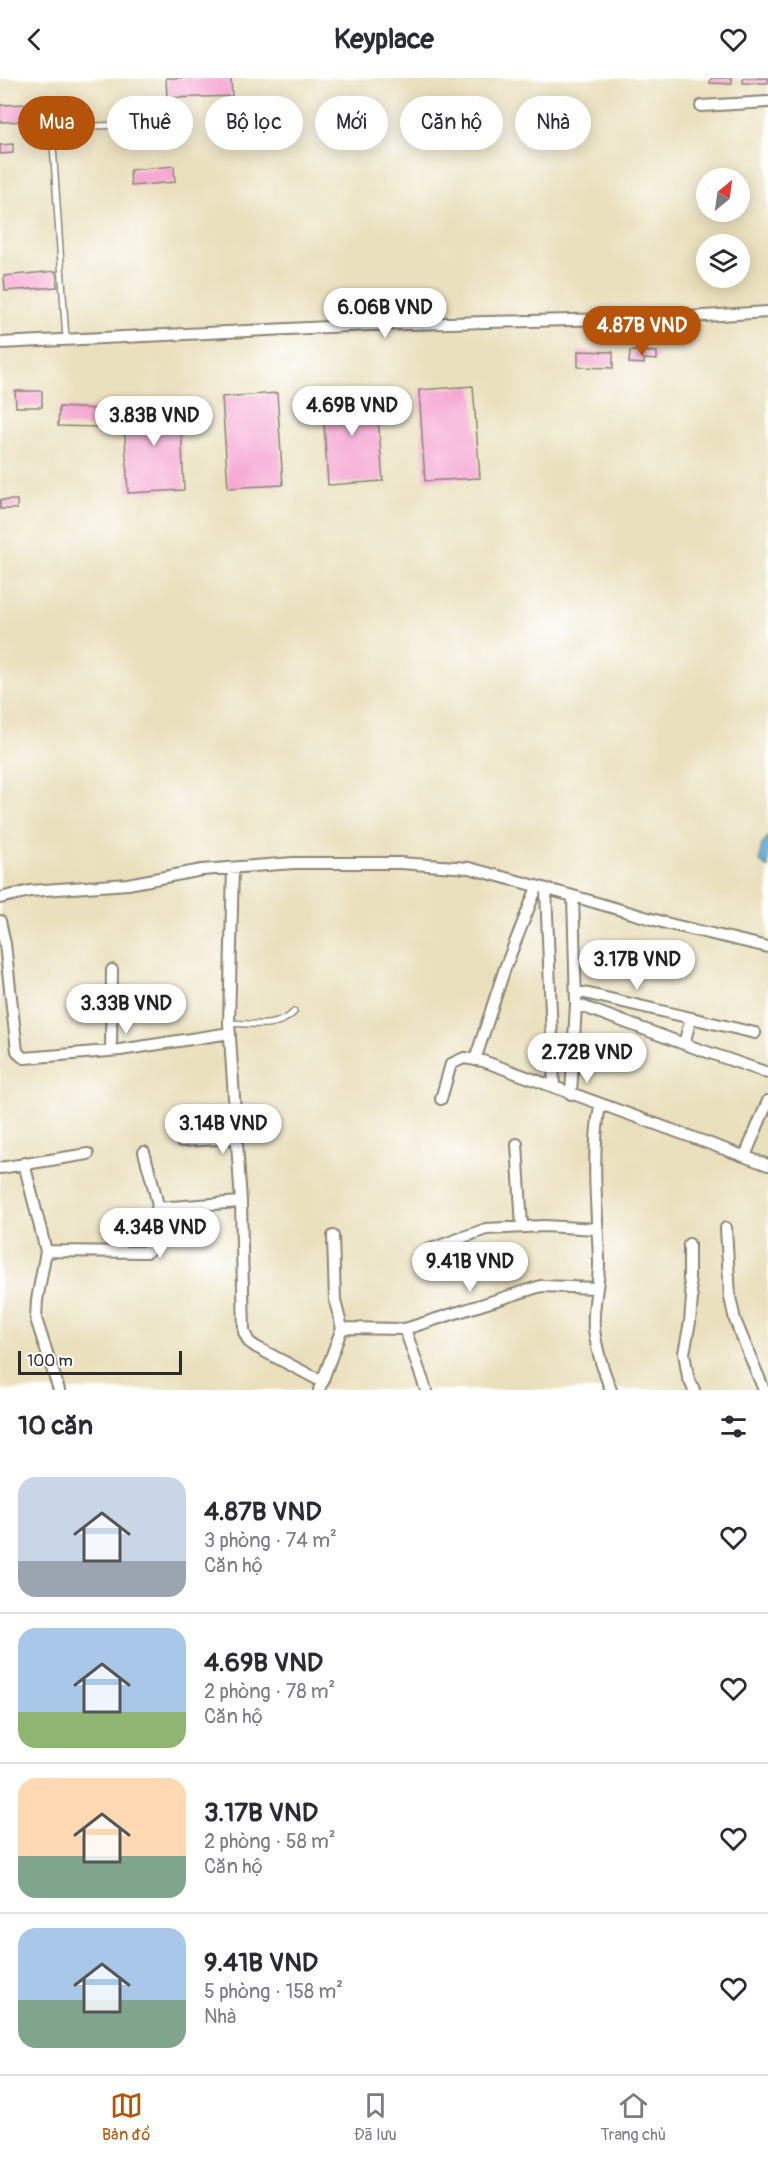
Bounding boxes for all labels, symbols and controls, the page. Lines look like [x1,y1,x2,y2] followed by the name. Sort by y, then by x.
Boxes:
[18,23,51,56] icon: back
[334,23,434,56] text: Keyplace
[717,23,750,56] icon: heart
[18,96,95,150] chip: Mua
[107,96,193,150] chip: Thuê
[205,96,303,150] chip: Bộ lọc
[315,96,388,150] chip: Mới
[400,96,503,150] chip: Căn hộ
[515,96,591,150] chip: Nhà
[696,168,750,222] north arrow
[696,168,750,288] map controls
[696,234,750,288] button: layers
[316,288,454,339] pin: 6.06B VND
[337,295,433,320] text: 6.06B VND
[573,306,711,357] pin: 4.87B VND
[597,313,687,338] text: 4.87B VND
[283,386,421,437] pin: 4.69B VND
[306,393,398,418] text: 4.69B VND
[85,396,223,447] pin: 3.83B VND
[109,403,199,428] text: 3.83B VND
[568,940,706,991] pin: 3.17B VND
[593,947,681,972] text: 3.17B VND
[57,984,195,1035] pin: 3.33B VND
[80,991,172,1016] text: 3.33B VND
[518,1033,656,1084] pin: 2.72B VND
[541,1040,633,1065] text: 2.72B VND
[154,1104,292,1155] pin: 3.14B VND
[179,1111,267,1136] text: 3.14B VND
[91,1208,229,1259] pin: 4.34B VND
[114,1215,206,1240] text: 4.34B VND
[401,1242,539,1293] pin: 9.41B VND
[426,1249,514,1274] text: 9.41B VND
[18,1348,182,1376] scale bar
[27,1351,73,1371] text: 100 m
[18,1410,93,1442] text: 10 căn
[717,1410,750,1443] icon: filters
[204,1496,321,1528] text: 4.87B VND
[66,1501,138,1573] icon: home
[717,1521,750,1554] icon: heart
[204,1528,337,1553] text: 3 phòng · 74 m²
[204,1553,263,1578] text: Căn hộ
[204,1647,323,1679] text: 4.69B VND
[66,1652,138,1724] icon: home
[717,1672,750,1705] icon: heart
[204,1679,335,1704] text: 2 phòng · 78 m²
[204,1704,263,1729] text: Căn hộ
[204,1797,318,1829] text: 3.17B VND
[66,1802,138,1874] icon: home
[717,1822,750,1855] icon: heart
[204,1829,336,1854] text: 2 phòng · 58 m²
[204,1854,263,1879] text: Căn hộ
[204,1947,318,1979] text: 9.41B VND
[66,1952,138,2024] icon: home
[717,1972,750,2005] icon: heart
[204,1979,343,2004] text: 5 phòng · 158 m²
[204,2004,236,2029] text: Nhà
[102,2089,150,2145] tab: Bản đồ
[354,2089,397,2145] tab: Đã lưu
[600,2089,666,2145] tab: Trang chủ

